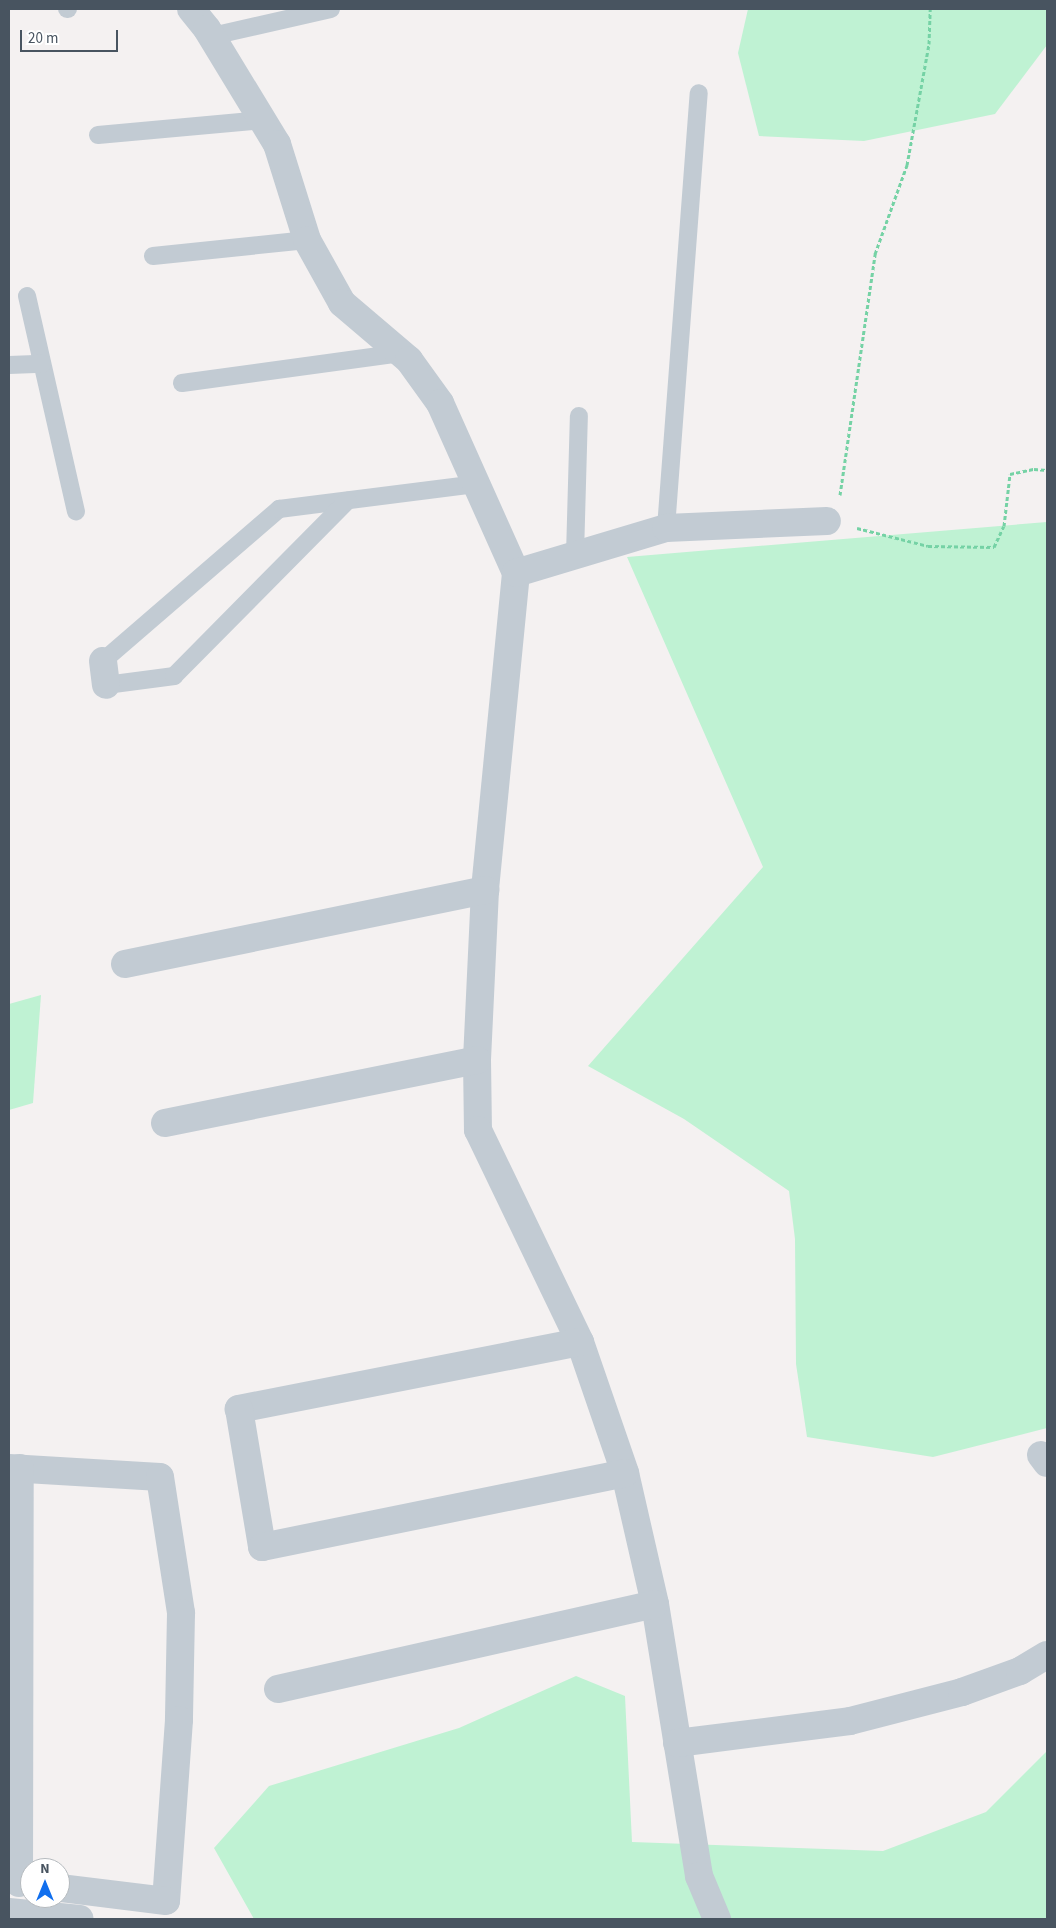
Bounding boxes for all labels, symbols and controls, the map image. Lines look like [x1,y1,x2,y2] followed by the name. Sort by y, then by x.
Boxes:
[22,20,120,52] scale bar
[28,28,58,49] text: 20 m
[20,1858,70,1908] north arrow
[40,1859,50,1879] text: N

